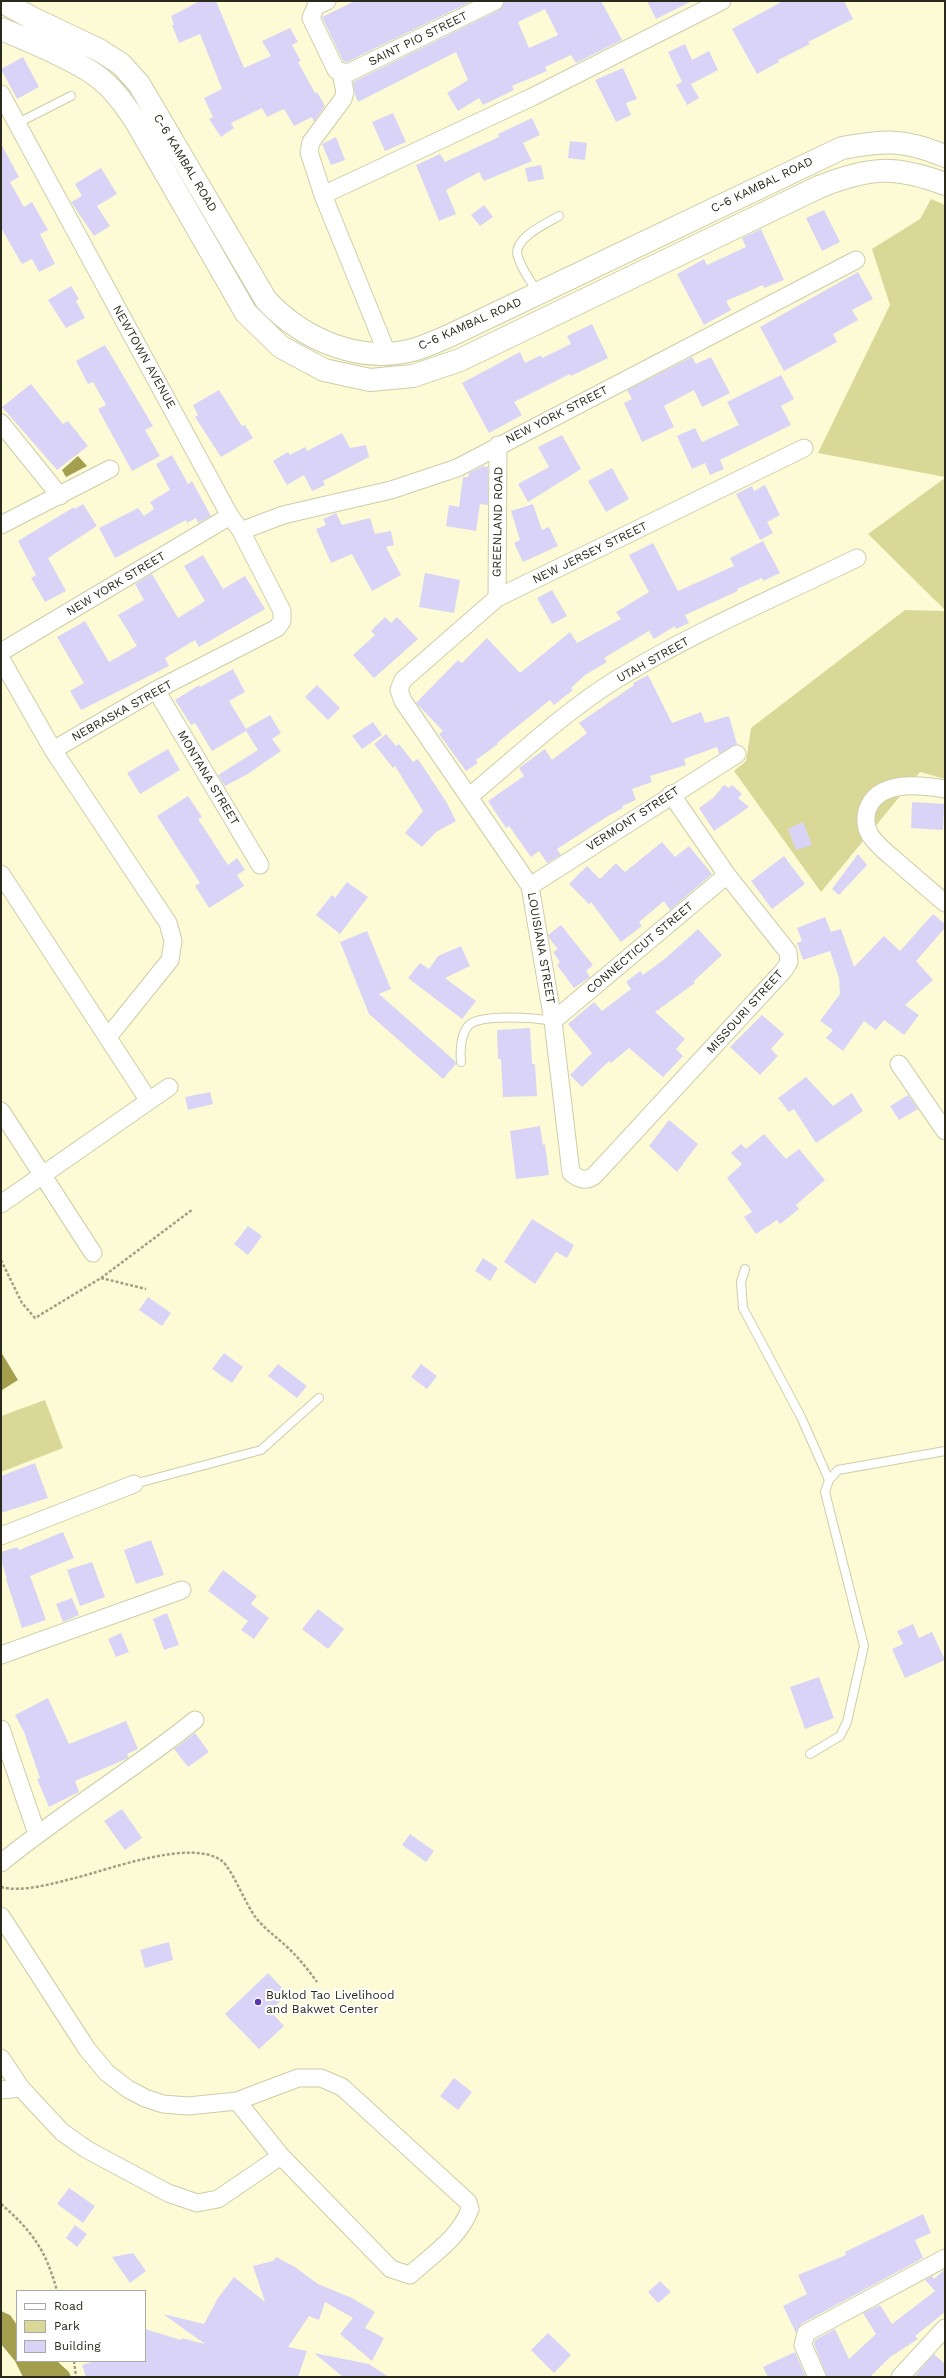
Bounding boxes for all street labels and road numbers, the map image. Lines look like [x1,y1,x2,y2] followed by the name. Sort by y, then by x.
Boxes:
[366,9,470,69] street label: SAINT PIO STREET
[150,111,220,215] street label: C-6 KAMBAL ROAD
[709,154,815,216] street label: C-6 KAMBAL ROAD
[416,295,524,353] street label: C-6 KAMBAL ROAD
[110,303,178,411] street label: NEWTOWN AVENUE
[503,383,611,447] street label: NEW YORK STREET
[490,467,506,577] street label: GREENLAND ROAD
[530,519,650,587] street label: NEW JERSEY STREET
[64,549,168,619] street label: NEW YORK STREET
[614,634,692,686] street label: UTAH STREET
[69,677,175,745] street label: NEBRASKA STREET
[174,728,242,828] street label: MONTANA STREET
[584,784,682,854] street label: VERMONT STREET
[524,891,558,1005] street label: LOUISIANA STREET
[584,899,696,997] street label: CONNECTICUT STREET
[704,967,786,1057] street label: MISSOURI STREET

